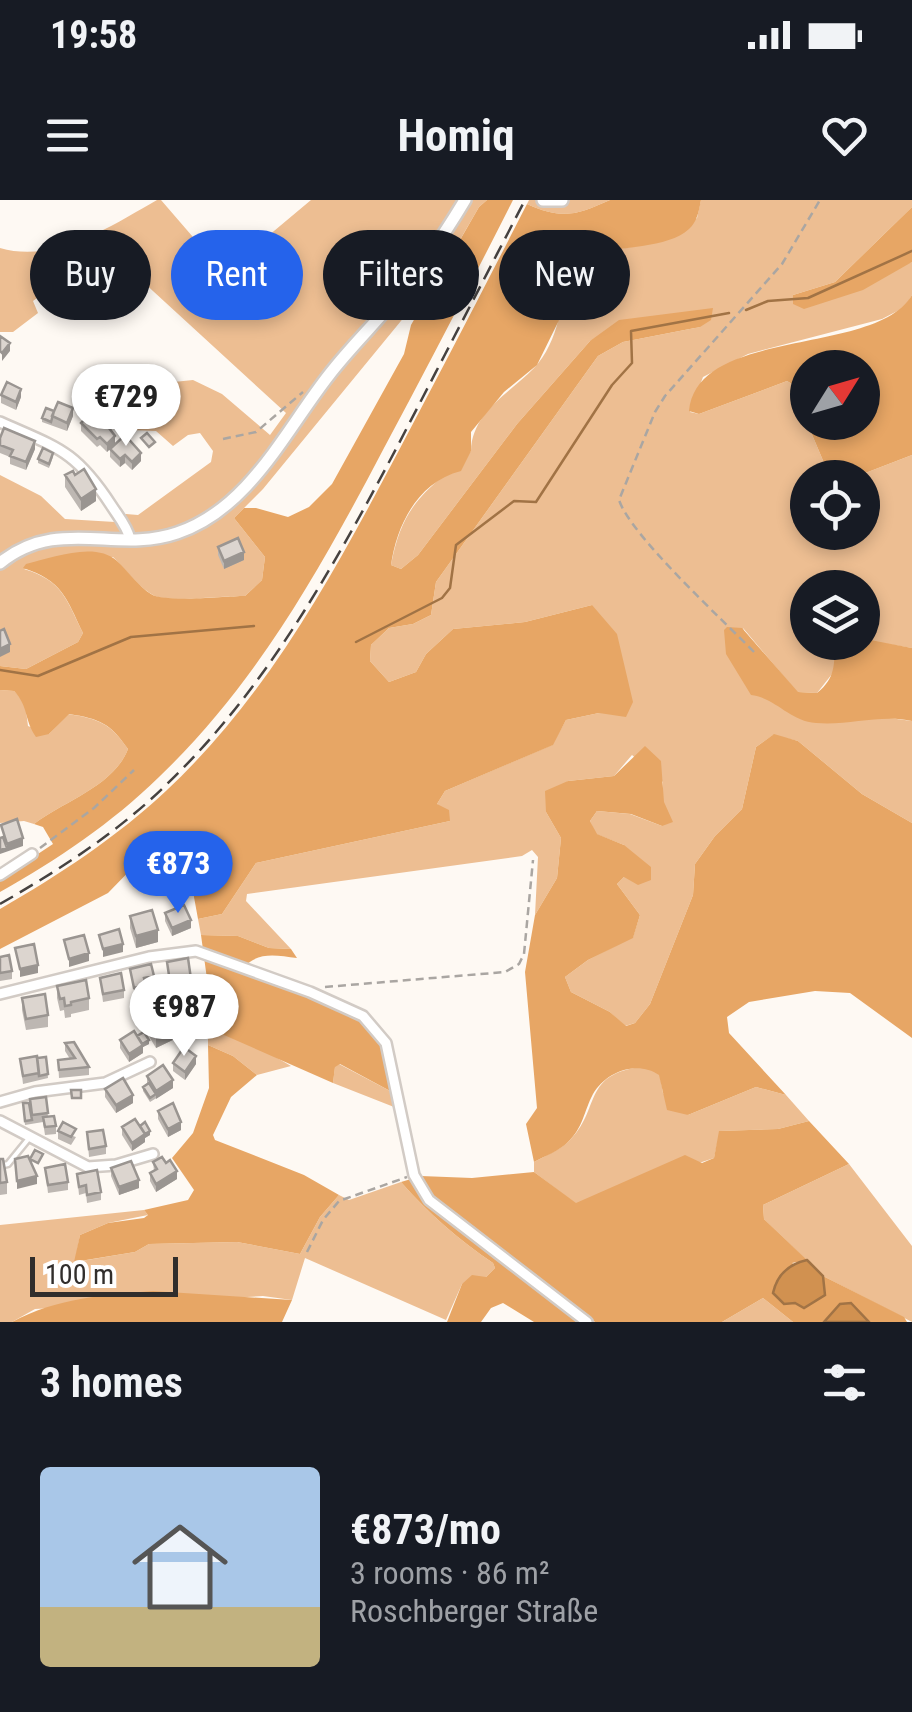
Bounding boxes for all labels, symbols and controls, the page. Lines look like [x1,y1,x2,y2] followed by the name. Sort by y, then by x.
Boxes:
[50,13,137,57] text: 19:58
[40,108,95,163] icon: menu
[817,108,872,163] icon: heart
[397,109,515,162] text: Homiq
[30,230,151,320] chip: Buy
[171,230,303,320] chip: Rent
[323,230,479,320] chip: Filters
[499,230,630,320] chip: New
[790,350,880,440] north arrow
[790,350,880,660] map controls
[67,364,185,449] pin: €729
[94,377,158,415] text: €729
[790,460,880,550] button: locate
[790,570,880,660] button: layers
[119,831,237,916] pin: €873
[146,844,210,882] text: €873
[125,974,243,1059] pin: €987
[152,987,216,1025] text: €987
[30,1252,178,1296] scale bar
[45,1258,114,1291] text: 100 m
[817,1355,872,1410] icon: filters
[40,1358,183,1407] text: 3 homes
[350,1505,501,1554] text: €873/mo
[120,1507,240,1627] icon: home
[350,1554,549,1592] text: 3 rooms · 86 m²
[350,1592,598,1630] text: Roschberger Straße

